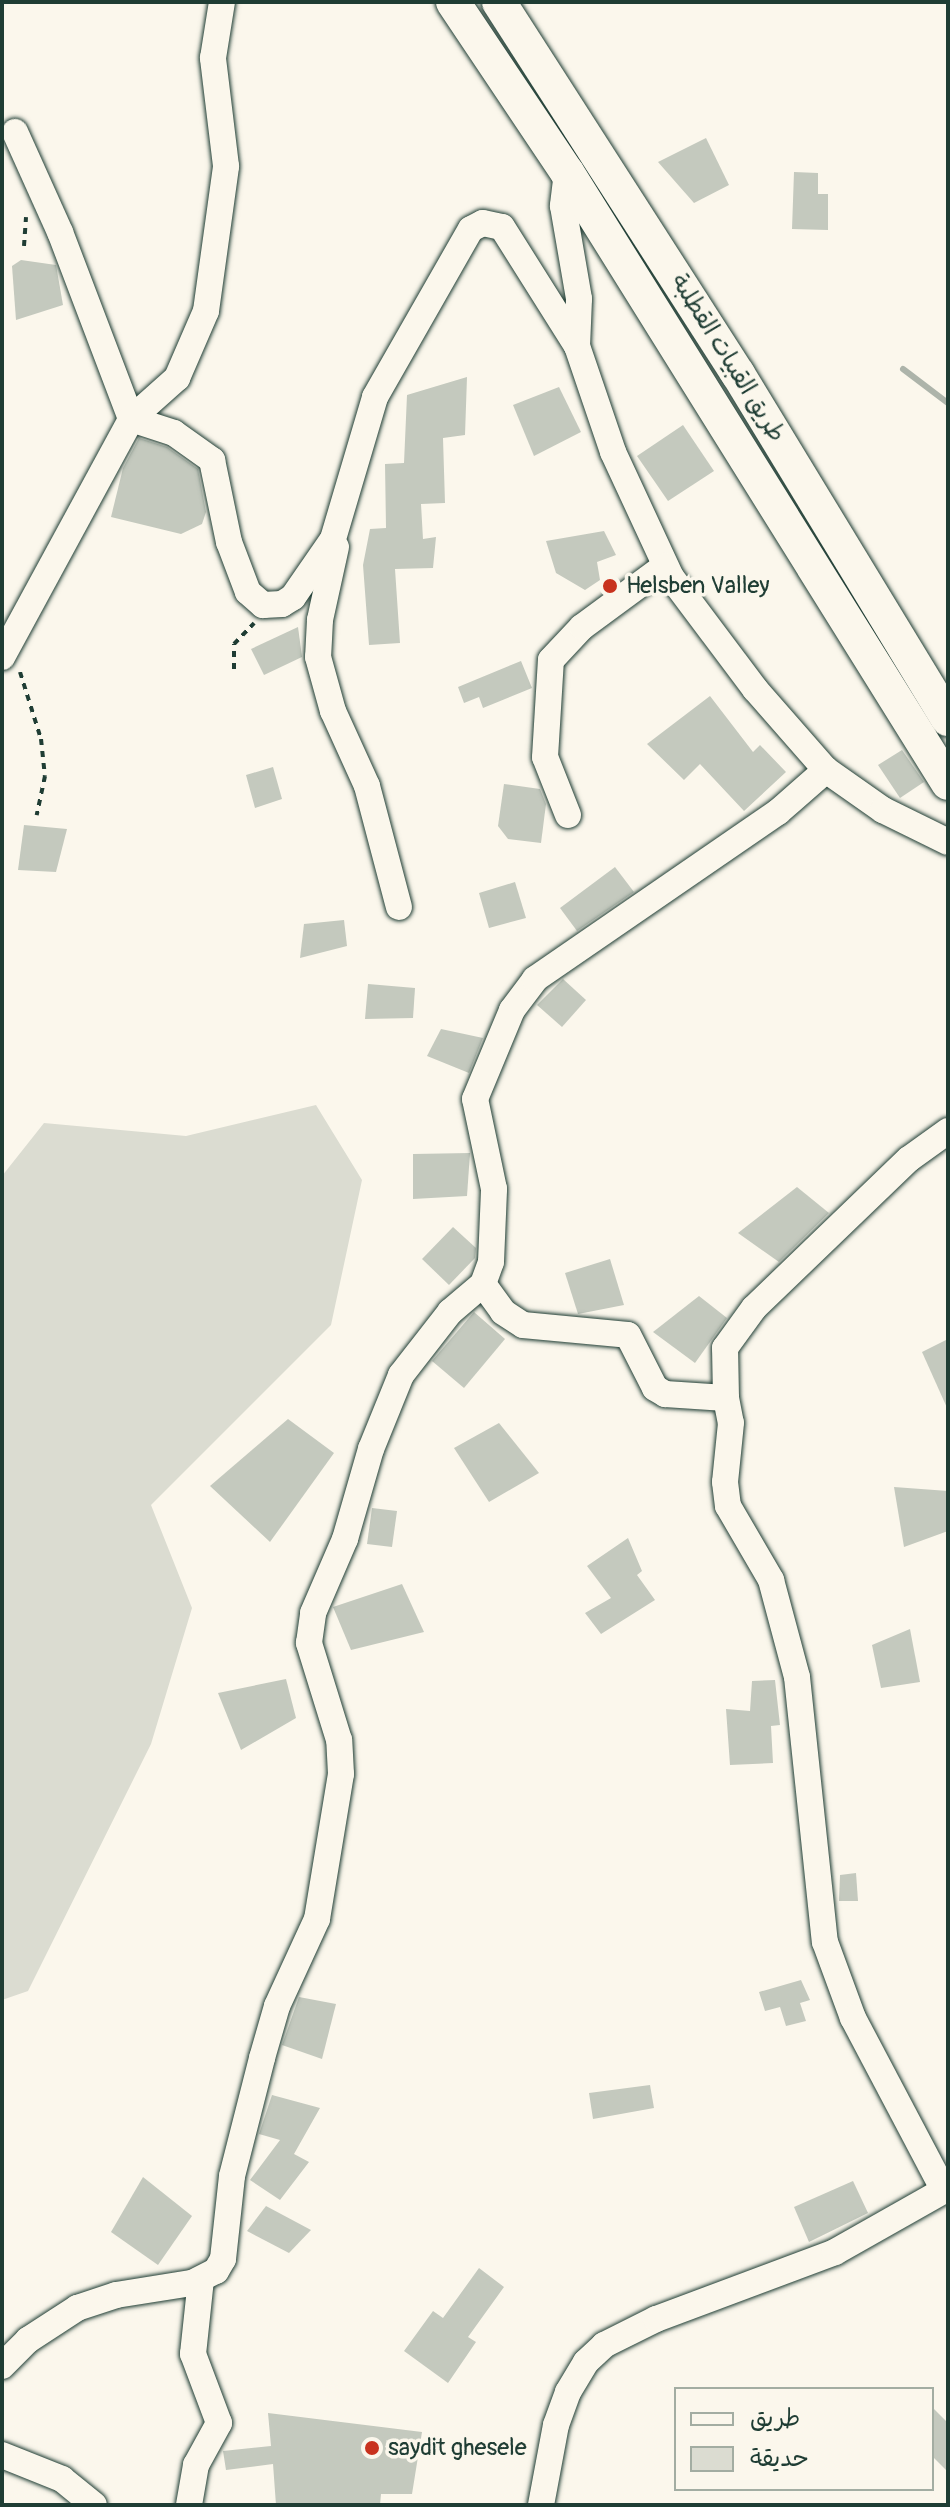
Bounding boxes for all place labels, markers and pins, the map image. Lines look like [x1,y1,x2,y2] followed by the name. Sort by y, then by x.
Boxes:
[626,572,769,600] place label: Helsben Valley
[601,577,619,595] marker: Helsben Valley
[388,2434,527,2462] place label: saydit ghesele
[363,2439,381,2457] marker: saydit ghesele

